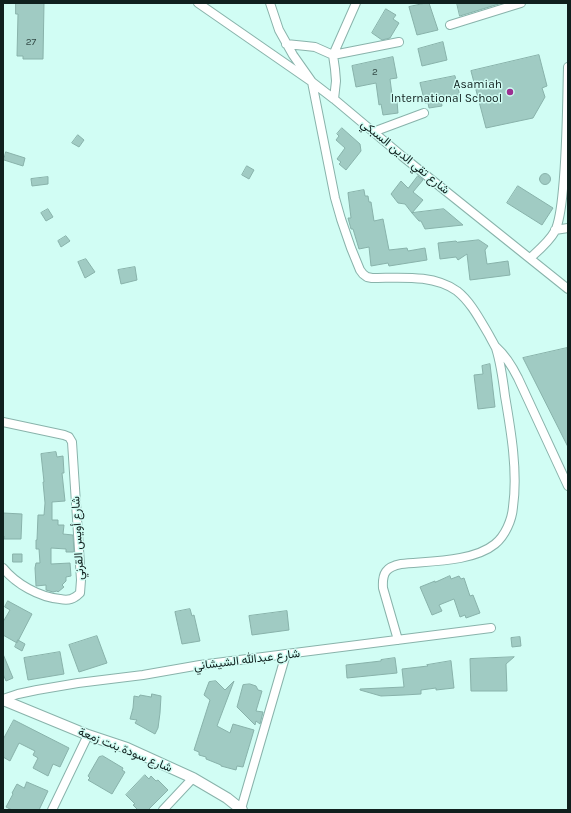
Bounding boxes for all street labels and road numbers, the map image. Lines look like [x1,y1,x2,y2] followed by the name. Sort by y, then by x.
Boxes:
[358,117,452,197] street label: شارع تقي الدين السبكي
[69,496,87,580] street label: شارع أويس القرني
[193,646,301,674] street label: شارع عبدالله الشيشاني
[76,725,174,775] street label: شارع سودة بنت زمعة

